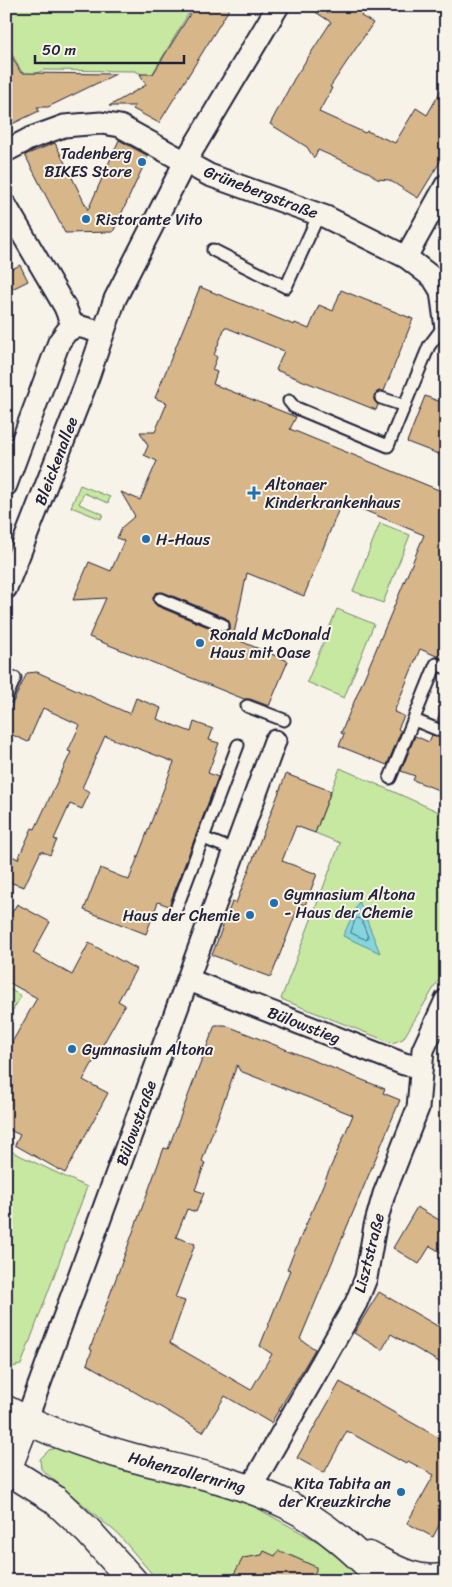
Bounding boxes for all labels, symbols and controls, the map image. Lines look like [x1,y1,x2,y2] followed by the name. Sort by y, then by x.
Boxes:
[35,32,184,64] scale bar
[42,37,77,63] text: 50 m
[44,139,132,186] place label: Tadenberg BIKES Store
[136,156,148,168] marker: Tadenberg BIKES Store
[199,157,323,227] street label: Grünebergstraße
[96,205,203,234] place label: Ristorante Vito
[80,213,92,225] marker: Ristorante Vito
[26,412,86,510] street label: Bleickenallee
[264,470,401,517] place label: Altonaer Kinderkrankenhaus
[247,486,261,500] marker: Altonaer Kinderkrankenhaus
[156,525,211,554] place label: H-Haus
[140,533,152,545] marker: H-Haus
[210,620,332,667] place label: Ronald McDonald Haus mit Oase
[194,637,206,649] marker: Ronald McDonald Haus mit Oase
[284,880,416,927] place label: Gymnasium Altona - Haus der Chemie
[268,897,280,909] marker: Gymnasium Altona - Haus der Chemie
[123,901,240,930] place label: Haus der Chemie
[244,909,256,921] marker: Haus der Chemie
[263,998,345,1052] street label: Bülowstieg
[82,1035,214,1064] place label: Gymnasium Altona
[66,1043,78,1055] marker: Gymnasium Altona
[107,1076,165,1170] street label: Bülowstraße
[345,1210,393,1296] street label: Lisztstraße
[125,1442,249,1502] street label: Hohenzollernring
[279,1469,391,1516] place label: Kita Tabita an der Kreuzkirche
[395,1486,407,1498] marker: Kita Tabita an der Kreuzkirche

